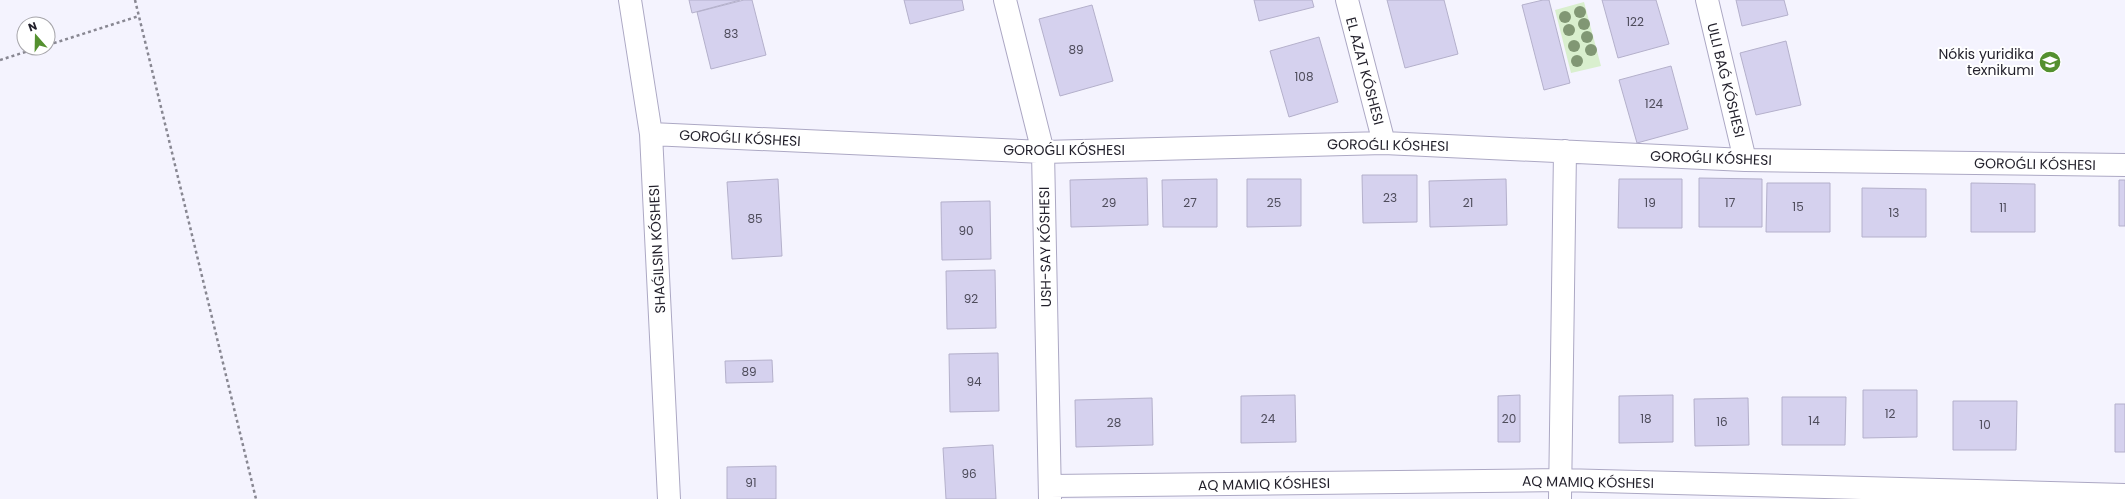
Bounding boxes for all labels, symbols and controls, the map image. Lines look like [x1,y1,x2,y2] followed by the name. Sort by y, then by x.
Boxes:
[1626,13,1644,30] house number: 122
[1341,15,1389,127] street label: EL AZAT KÓSHESI
[16,16,56,56] north arrow
[26,18,39,36] text: N
[1702,21,1750,139] street label: ULLI BAǴ KÓSHESI
[724,25,738,42] house number: 83
[1068,41,1084,58] house number: 89
[1938,44,2034,80] place label: Nókis yuridika texnikumı
[2037,49,2063,75] school or university icon: Nókis yuridika texnikumı
[1295,68,1313,85] house number: 108
[1645,95,1664,112] house number: 124
[679,125,801,151] street label: GOROǴLI KÓSHESI
[1327,134,1449,156] street label: GOROǴLI KÓSHESI
[1003,140,1125,160] street label: GOROǴLI KÓSHESI
[1650,146,1772,170] street label: GOROǴLI KÓSHESI
[1974,153,2096,175] street label: GOROǴLI KÓSHESI
[644,184,670,314] street label: SHAǴILSIN KÓSHESI
[1034,186,1056,308] street label: USH-SAY KÓSHESI
[1383,189,1397,206] house number: 23
[1102,194,1116,211] house number: 29
[1183,194,1197,211] house number: 27
[1267,194,1281,211] house number: 25
[1463,194,1473,211] house number: 21
[1644,194,1656,211] house number: 19
[1725,194,1736,211] house number: 17
[1792,198,1804,215] house number: 15
[1999,199,2007,216] house number: 11
[1889,204,1899,221] house number: 13
[747,210,763,227] house number: 85
[958,222,974,239] house number: 90
[964,290,978,307] house number: 92
[741,363,757,380] house number: 89
[966,373,982,390] house number: 94
[1885,405,1895,422] house number: 12
[1261,410,1276,427] house number: 24
[1502,410,1516,427] house number: 20
[1640,410,1652,427] house number: 18
[1808,412,1820,429] house number: 14
[1716,413,1728,430] house number: 16
[1107,414,1121,431] house number: 28
[1979,416,1991,433] house number: 10
[961,465,977,482] house number: 96
[1522,471,1654,493] street label: AQ MAMIQ KÓSHESI
[1198,473,1330,495] street label: AQ MAMIQ KÓSHESI
[745,474,757,491] house number: 91

